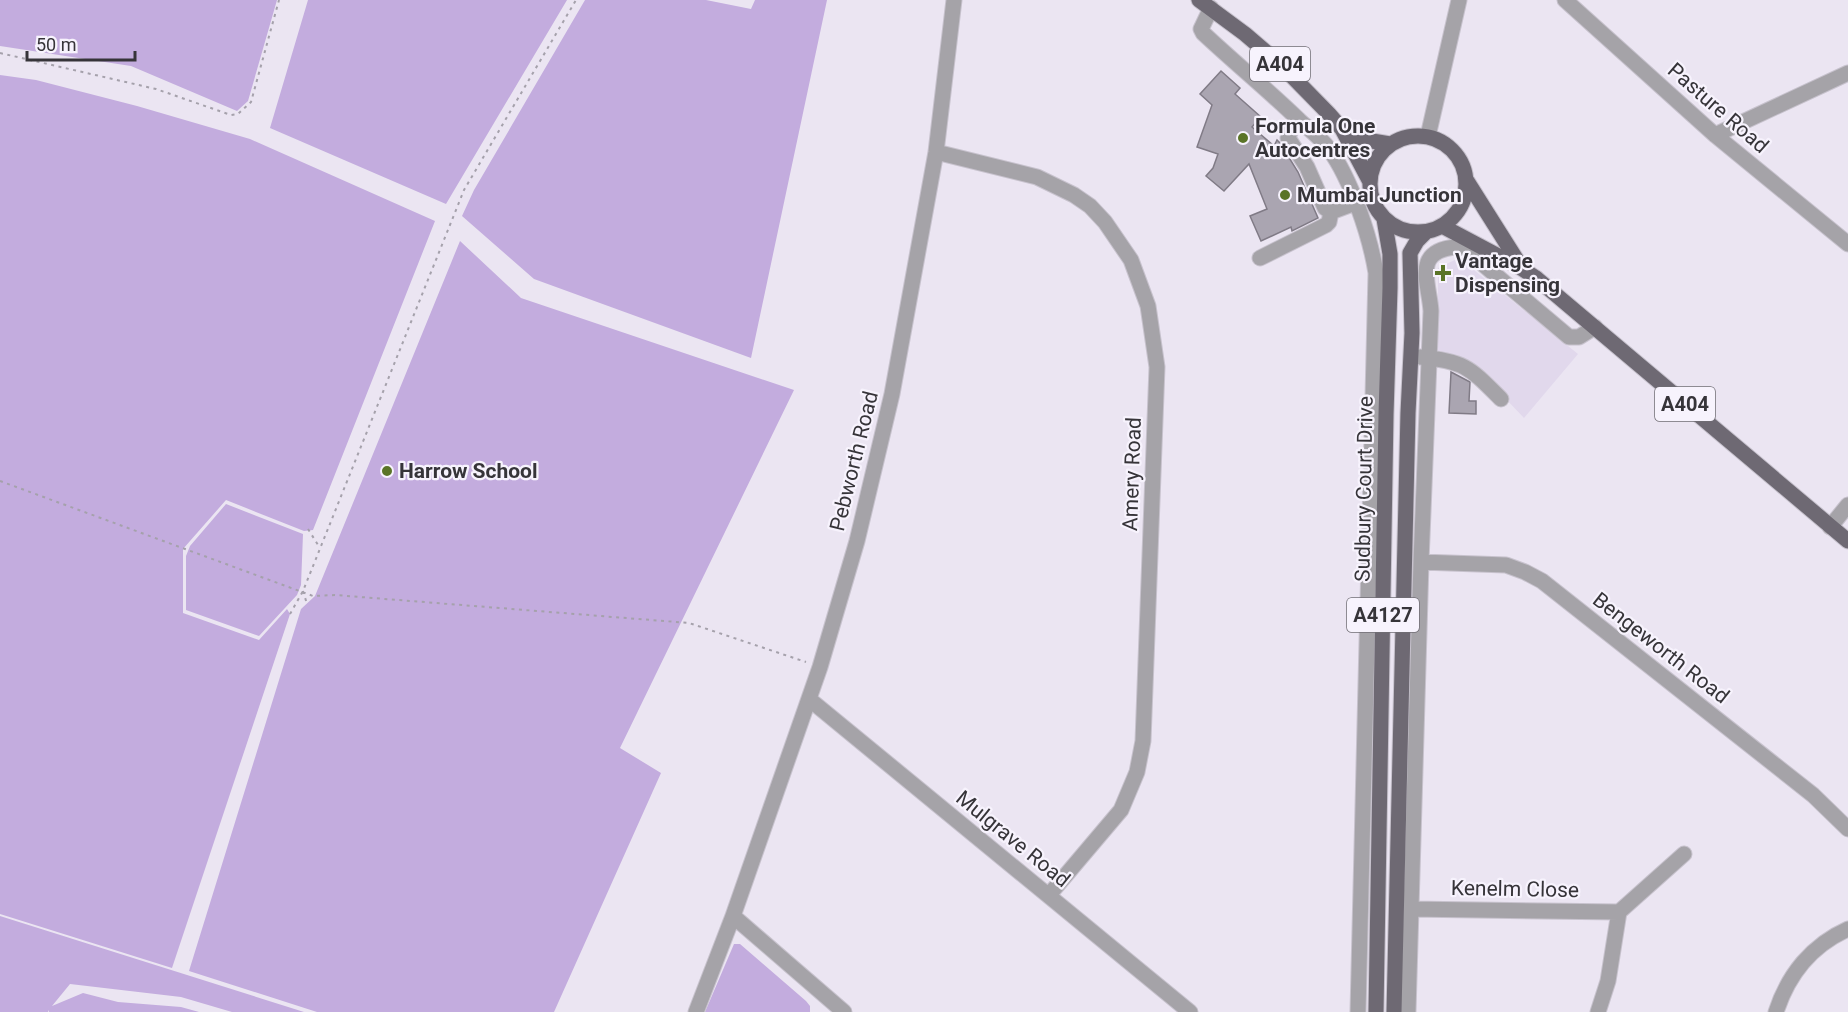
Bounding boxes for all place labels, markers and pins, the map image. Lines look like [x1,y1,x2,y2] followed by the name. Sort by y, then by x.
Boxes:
[1255,114,1375,162] place label: Formula One Autocentres
[1236,131,1250,145] marker: Formula One Autocentres
[1297,183,1462,207] place label: Mumbai Junction
[1278,188,1292,202] marker: Mumbai Junction
[1455,249,1560,297] place label: Vantage Dispensing
[1436,266,1450,280] marker: Vantage Dispensing
[399,459,538,483] place label: Harrow School
[380,464,394,478] marker: Harrow School

